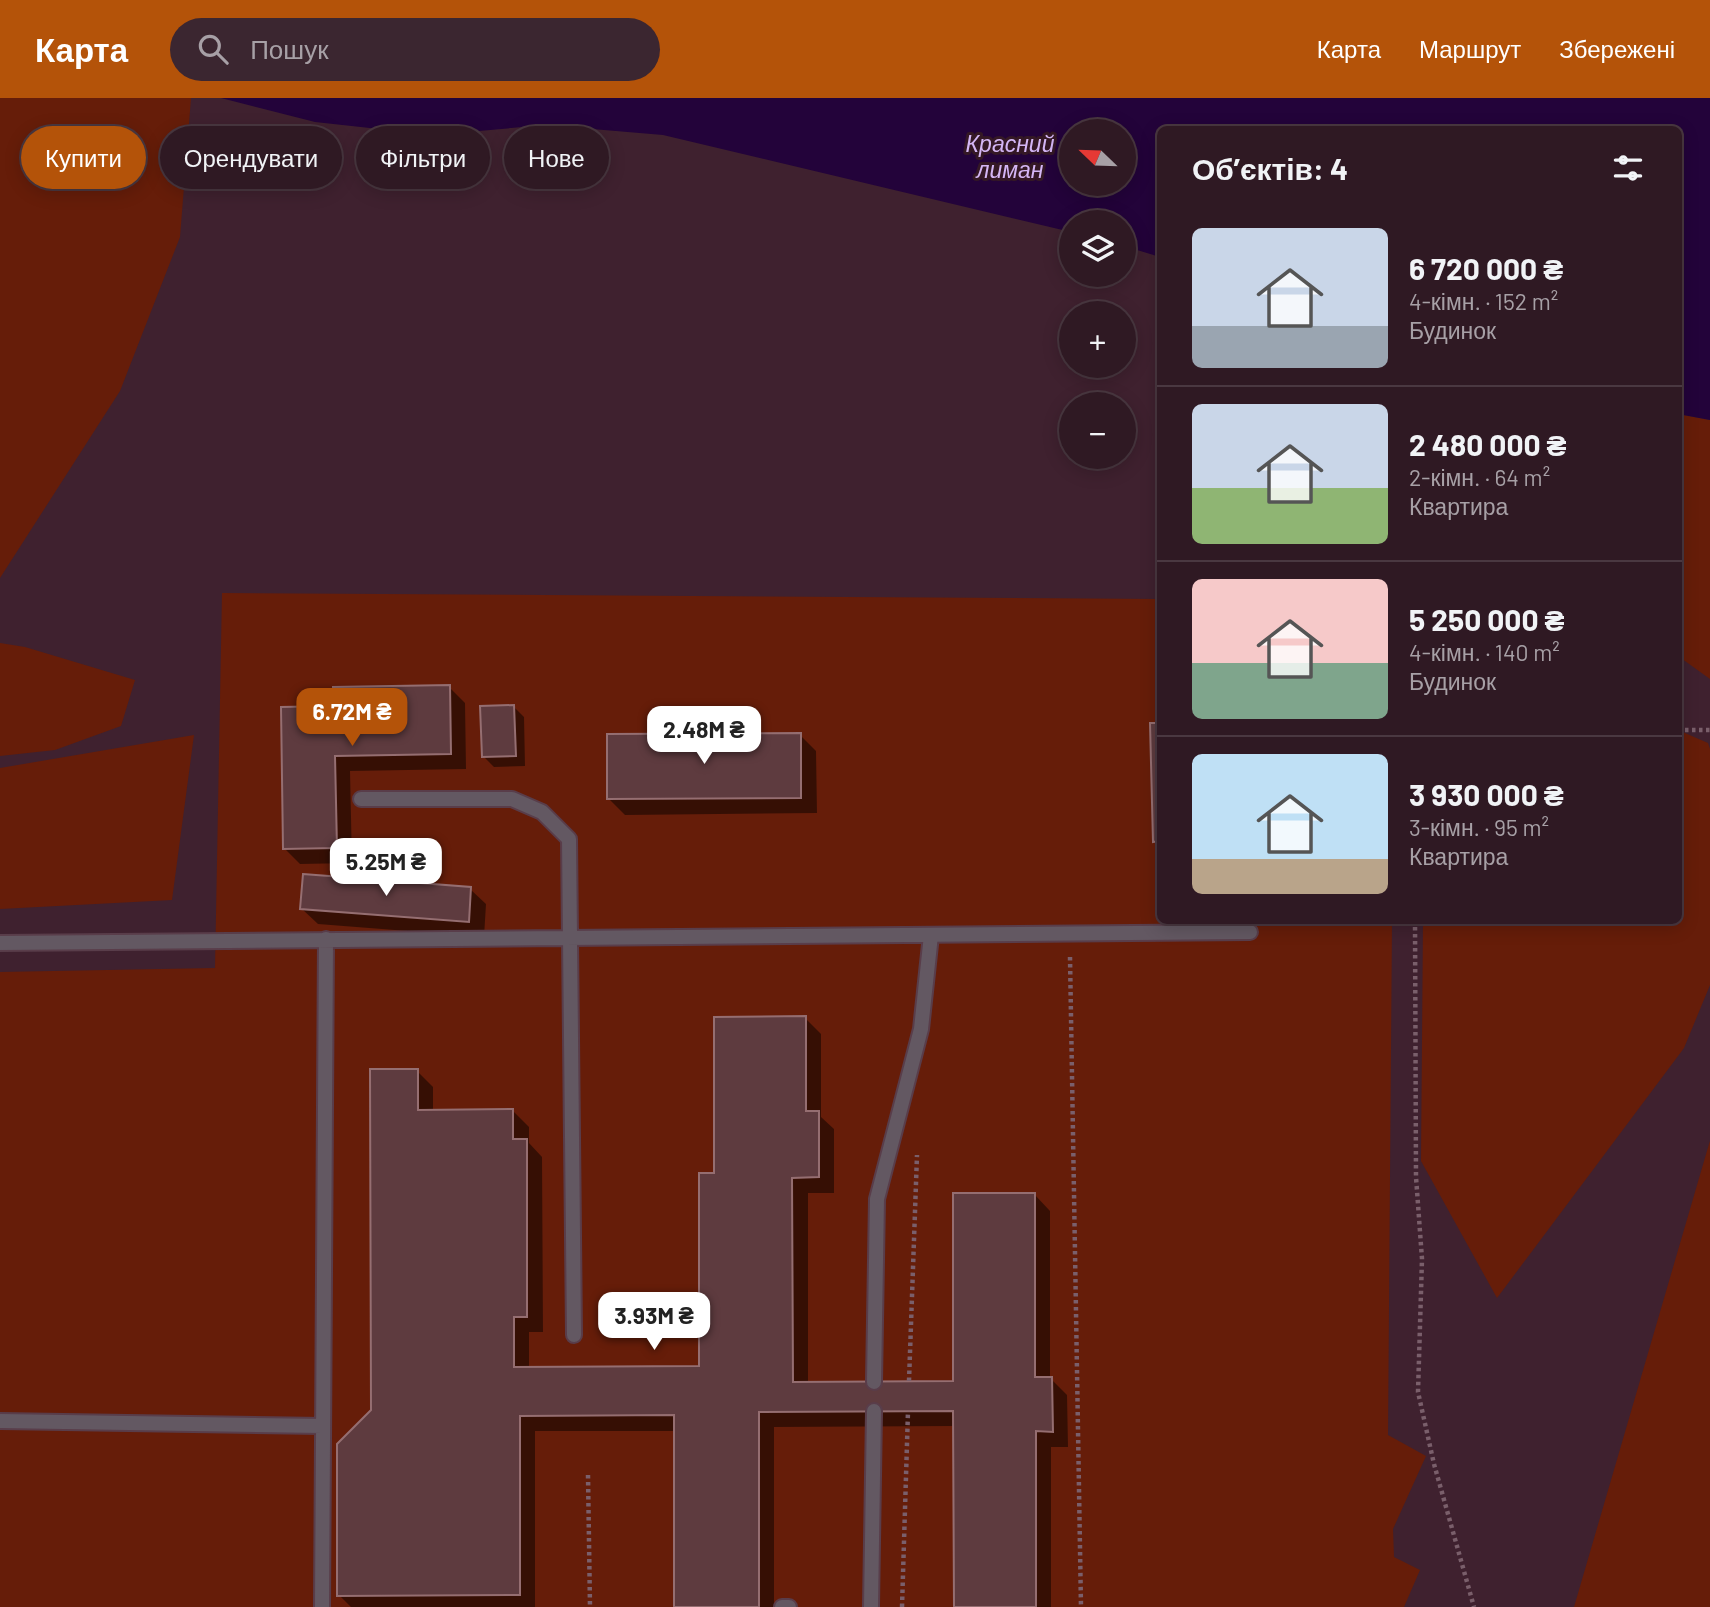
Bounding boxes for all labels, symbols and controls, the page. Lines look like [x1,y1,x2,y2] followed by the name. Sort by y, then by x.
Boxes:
[170,18,660,81] search box
[35,29,128,69] text: Карта
[194,30,232,68] icon: search
[250,33,329,64] text: Пошук
[1317,34,1381,63] text: Карта
[1419,34,1521,63] text: Маршрут
[1559,34,1675,63] text: Збережені
[1059,119,1136,196] north arrow
[1059,119,1136,469] map controls
[21,126,146,189] chip: Купити
[160,126,342,189] chip: Орендувати
[356,126,490,189] chip: Фільтри
[504,126,609,189] chip: Нове
[966,129,1055,183] water label: Красний лиман
[1609,149,1647,187] icon: filters
[1192,150,1348,186] text: Об’єктів: 4
[1059,210,1136,287] button: layers
[1409,250,1563,286] text: 6 720 000 ₴
[1248,256,1332,340] icon: home
[1409,287,1558,315] text: 4-кімн. · 152 m²
[1059,301,1136,378] button: +
[1409,316,1496,344] text: Будинок
[1059,392,1136,469] button: −
[1409,426,1567,462] text: 2 480 000 ₴
[1248,432,1332,516] icon: home
[1409,463,1550,491] text: 2-кімн. · 64 m²
[1409,492,1508,520] text: Квартира
[1409,601,1565,637] text: 5 250 000 ₴
[1248,607,1332,691] icon: home
[1409,638,1560,666] text: 4-кімн. · 140 m²
[1409,667,1496,695] text: Будинок
[287,688,417,748] pin: 6.72M ₴
[312,697,392,725] text: 6.72M ₴
[639,706,769,766] pin: 2.48M ₴
[663,715,745,743] text: 2.48M ₴
[1409,776,1564,812] text: 3 930 000 ₴
[1248,782,1332,866] icon: home
[1409,813,1549,841] text: 3-кімн. · 95 m²
[321,838,451,898] pin: 5.25M ₴
[1409,842,1508,870] text: Квартира
[346,847,426,875] text: 5.25M ₴
[589,1292,719,1352] pin: 3.93M ₴
[614,1301,694,1329] text: 3.93M ₴

